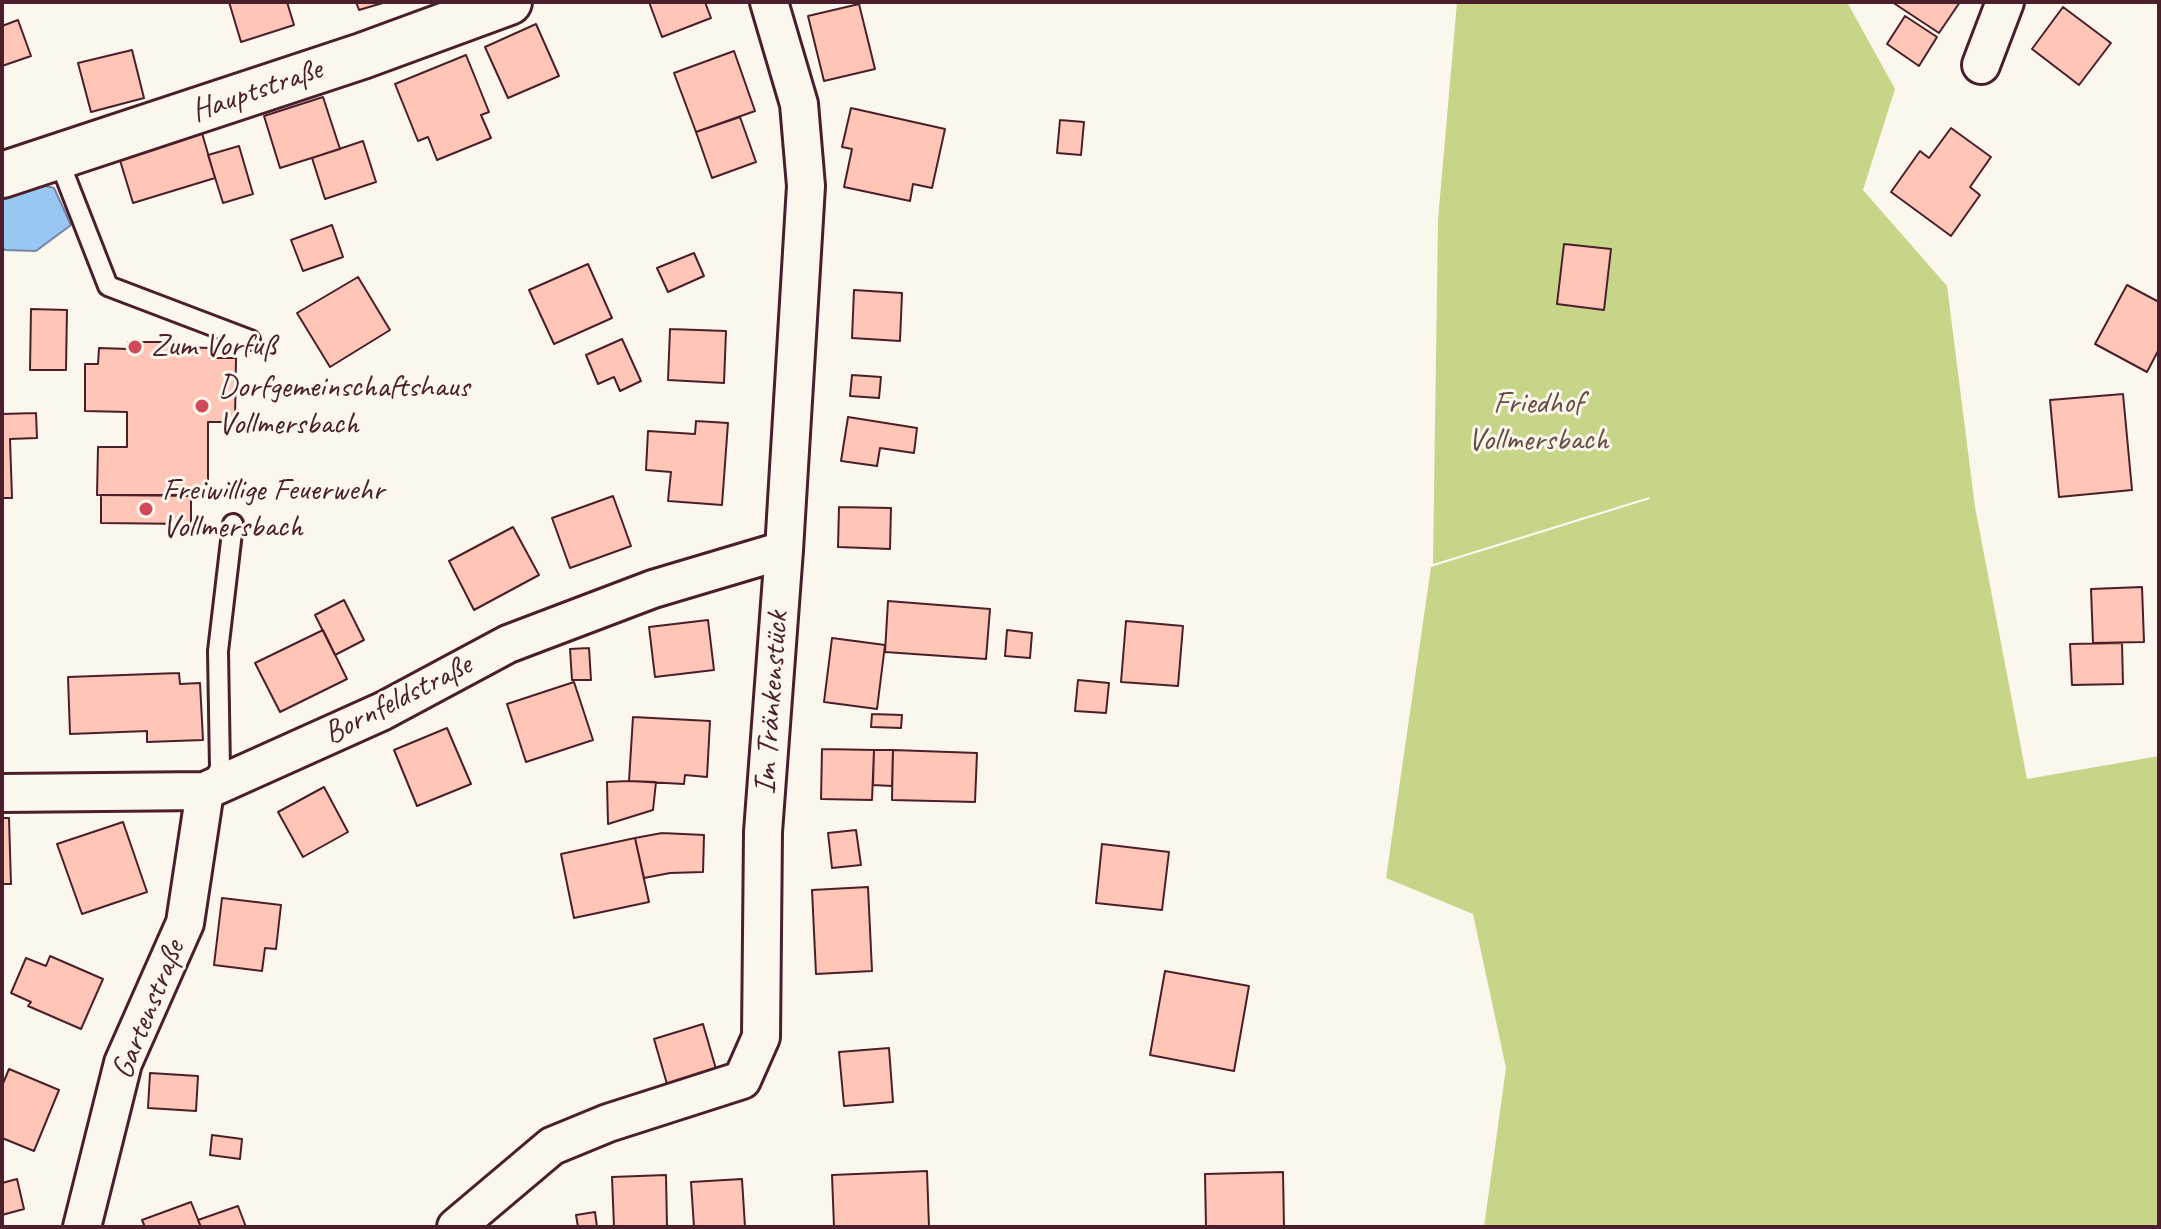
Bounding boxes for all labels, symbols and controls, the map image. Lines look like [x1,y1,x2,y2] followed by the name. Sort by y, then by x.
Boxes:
[187,51,327,131] street label: Hauptstraße
[151,328,276,366] place label: Zum Vorfuß
[126,338,144,356] marker: Zum Vorfuß
[218,369,469,444] place label: Dorfgemeinschaftshaus Vollmersbach
[1468,385,1608,460] park label: Friedhof Vollmersbach
[193,397,211,415] marker: Dorfgemeinschaftshaus Vollmersbach
[162,472,384,547] place label: Freiwillige Feuerwehr Vollmersbach
[137,500,155,518] marker: Freiwillige Feuerwehr Vollmersbach
[746,610,798,796] street label: Im Tränkenstück
[318,646,478,754] street label: Bornfeldstraße
[104,935,194,1085] street label: Gartenstraße

